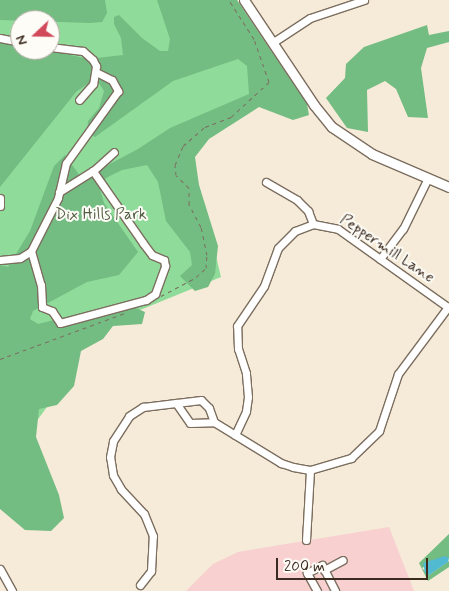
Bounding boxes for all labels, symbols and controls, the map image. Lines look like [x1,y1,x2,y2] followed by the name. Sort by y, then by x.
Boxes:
[10,10,60,60] north arrow
[12,32,32,48] text: N
[55,205,147,225] park label: Dix Hills Park
[337,211,437,287] street label: Peppermill Lane
[279,548,432,580] scale bar
[284,557,325,577] text: 200 m

